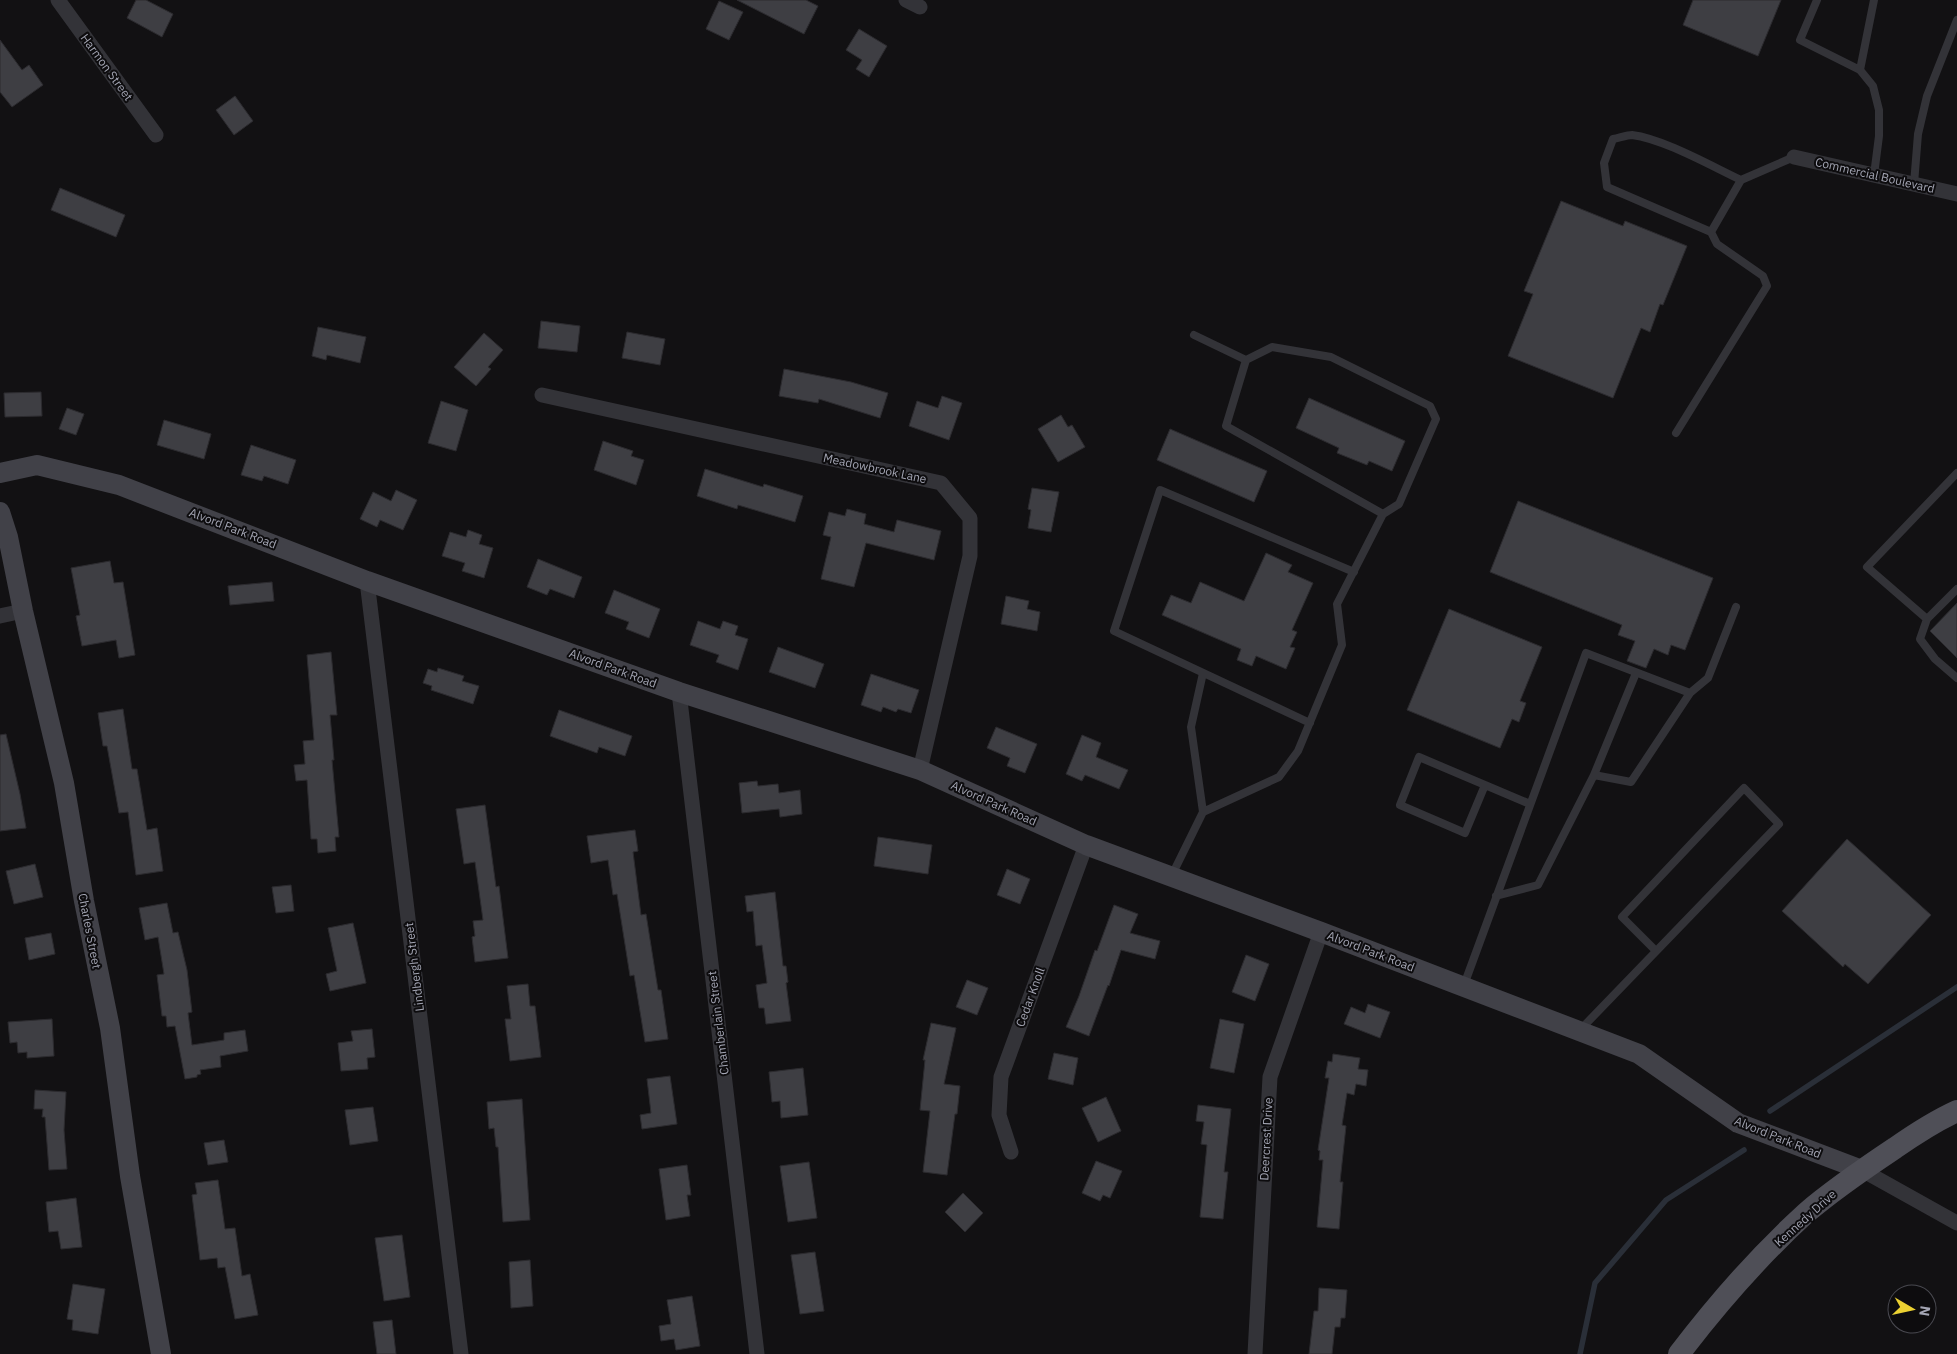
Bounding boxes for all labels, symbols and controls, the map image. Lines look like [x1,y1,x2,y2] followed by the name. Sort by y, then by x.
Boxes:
[78,31,136,103] street label: Harmon Street
[1814,154,1936,196] street label: Commercial Boulevard
[822,450,928,486] street label: Meadowbrook Lane
[187,504,279,552] street label: Alvord Park Road
[567,645,659,691] street label: Alvord Park Road
[949,777,1039,829] street label: Alvord Park Road
[75,892,105,970] street label: Charles Street
[401,922,427,1012] street label: Lindbergh Street
[1325,927,1417,975] street label: Alvord Park Road
[1012,965,1048,1029] street label: Cedar Knoll
[704,970,732,1076] street label: Chamberlain Street
[1256,1097,1276,1181] street label: Deercrest Drive
[1732,1113,1824,1161] street label: Alvord Park Road
[1771,1186,1839,1250] street label: Kennedy Drive
[1887,1284,1937,1334] north arrow
[1915,1305,1935,1317] text: N

